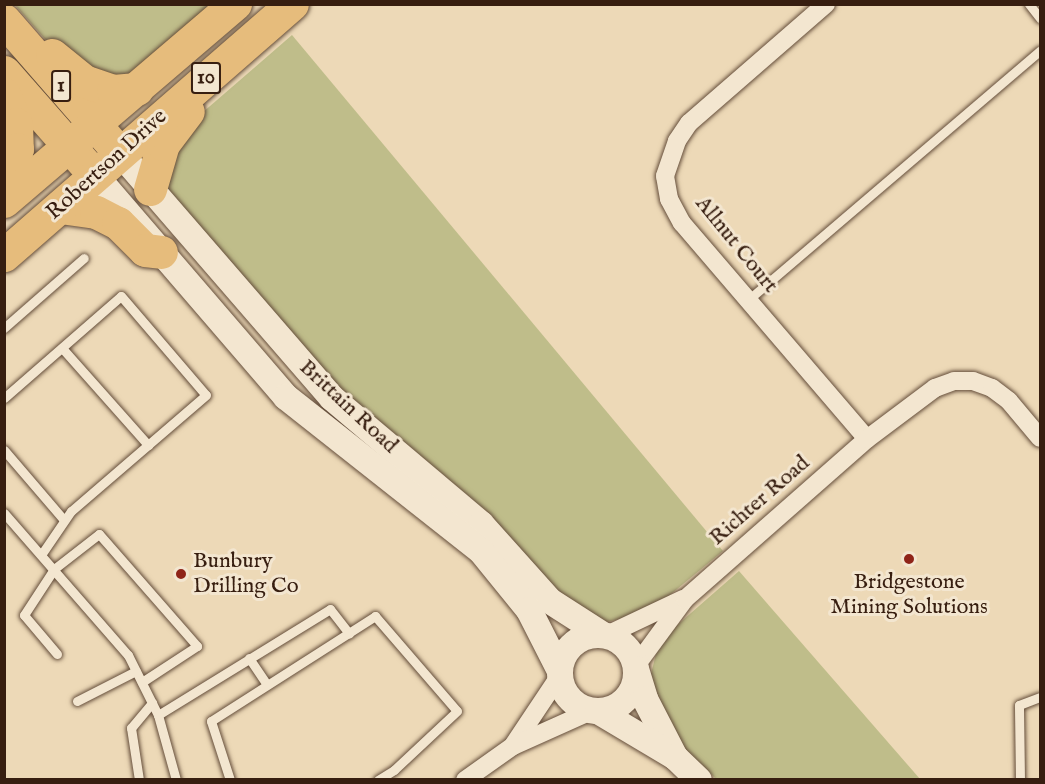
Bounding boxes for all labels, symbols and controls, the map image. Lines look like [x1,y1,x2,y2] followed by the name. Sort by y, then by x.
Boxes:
[190,60,222,96] road number: 10
[50,68,72,104] road number: 1
[41,104,173,226] street label: Robertson Drive
[689,191,783,299] street label: Allnut Court
[293,355,403,459] street label: Brittain Road
[705,450,815,552] street label: Richter Road
[193,548,299,600] place label: Bunbury Drilling Co
[902,552,916,566] marker: Bridgestone Mining Solutions
[174,567,188,581] marker: Bunbury Drilling Co
[830,569,988,620] place label: Bridgestone Mining Solutions

